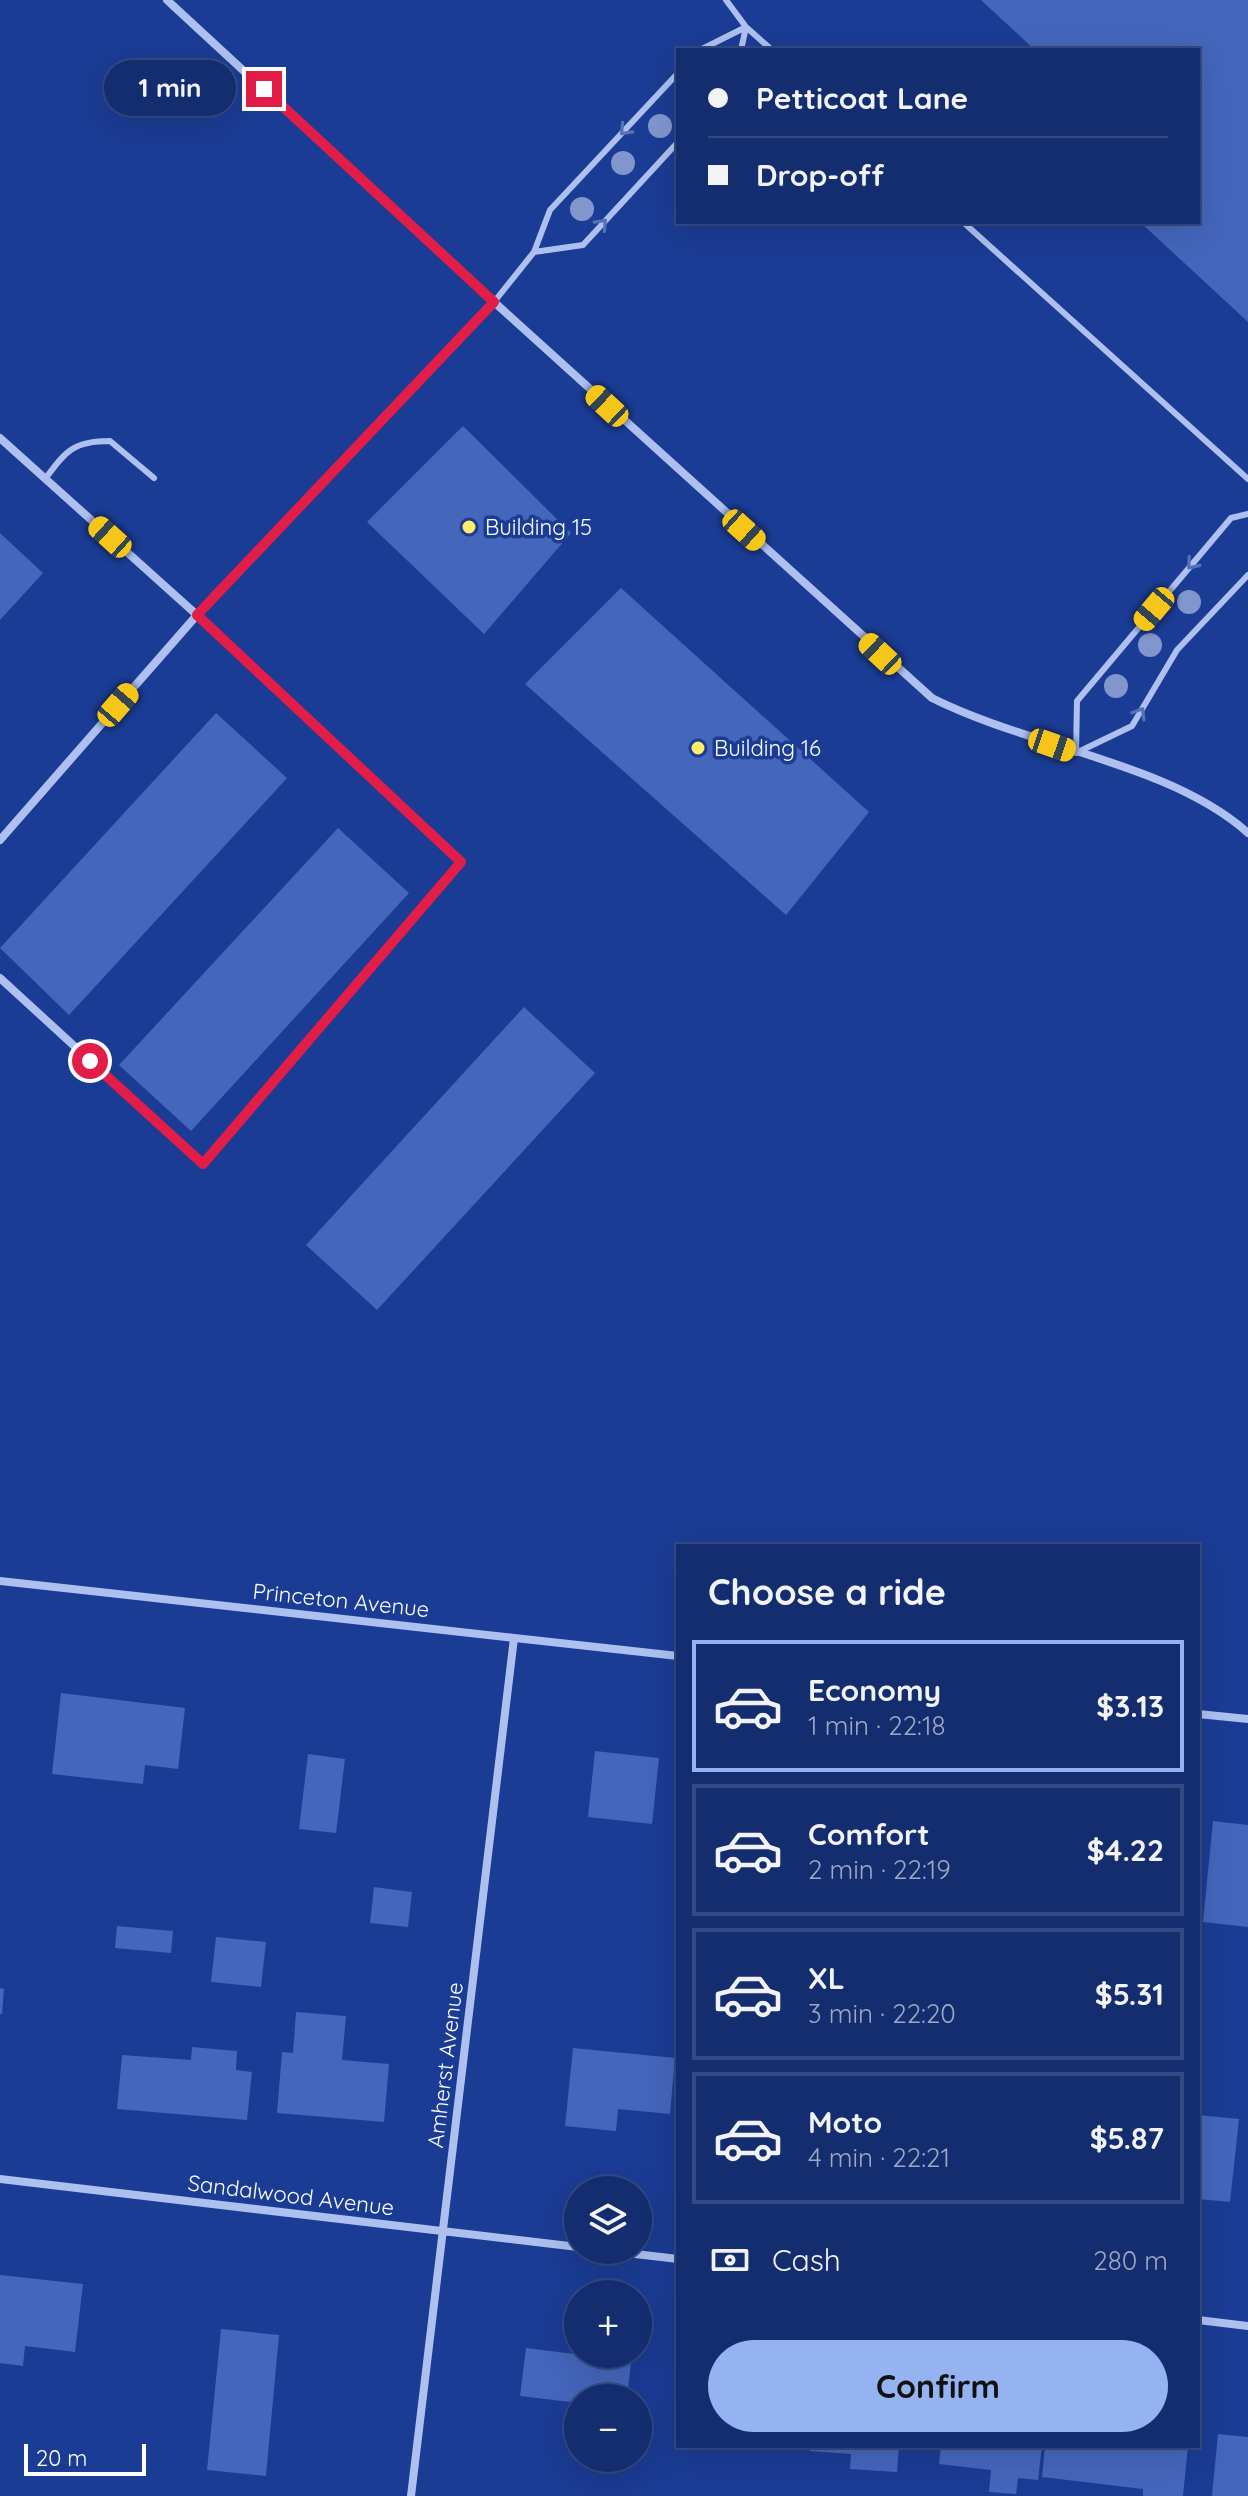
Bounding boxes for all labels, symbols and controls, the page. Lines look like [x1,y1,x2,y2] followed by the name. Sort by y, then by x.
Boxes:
[104,61,236,117] callout: 1 min
[139,71,202,104] text: 1 min
[246,71,282,107] route end
[756,79,968,117] text: Petticoat Lane
[619,121,634,135] one-way arrow
[756,156,884,194] text: Drop-off
[593,219,608,233] one-way arrow
[581,381,633,431] car
[718,505,770,555] car
[84,512,136,562] car
[485,513,592,541] place label: Building 15
[460,518,478,536] marker: Building 15
[1187,555,1202,570] one-way arrow
[1129,583,1179,635] car
[854,629,906,679] car
[93,679,143,731] car
[1130,707,1146,722] one-way arrow
[1025,726,1079,764] car
[714,734,821,762] place label: Building 16
[689,739,707,757] marker: Building 16
[72,1043,108,1079] route start
[708,1569,946,1614] text: Choose a ride
[251,1577,431,1623] street label: Princeton Avenue
[712,1670,784,1742] icon: car
[808,1671,941,1709] text: Economy
[1096,1687,1164,1725] text: $3.13
[808,1709,946,1742] text: 1 min · 22:18
[712,1814,784,1886] icon: car
[808,1815,929,1853] text: Comfort
[1087,1831,1164,1869] text: $4.22
[808,1853,951,1886] text: 2 min · 22:19
[712,1958,784,2030] icon: car
[808,1959,845,1997] text: XL
[1095,1975,1164,2013] text: $5.31
[421,1981,469,2149] street label: Amherst Avenue
[808,1997,956,2030] text: 3 min · 22:20
[712,2102,784,2174] icon: car
[808,2103,882,2141] text: Moto
[1090,2119,1164,2157] text: $5.87
[808,2141,950,2174] text: 4 min · 22:21
[186,2168,396,2222] street label: Sandalwood Avenue
[564,2176,652,2472] map controls
[564,2176,652,2264] button: layers
[708,2238,752,2282] icon: cash
[772,2241,841,2279] text: Cash
[1093,2244,1168,2277] text: 280 m
[564,2280,652,2368] button: +
[708,2340,1168,2432] button: Confirm
[564,2384,652,2472] button: −
[24,2440,146,2476] scale bar
[36,2444,87,2472] text: 20 m

